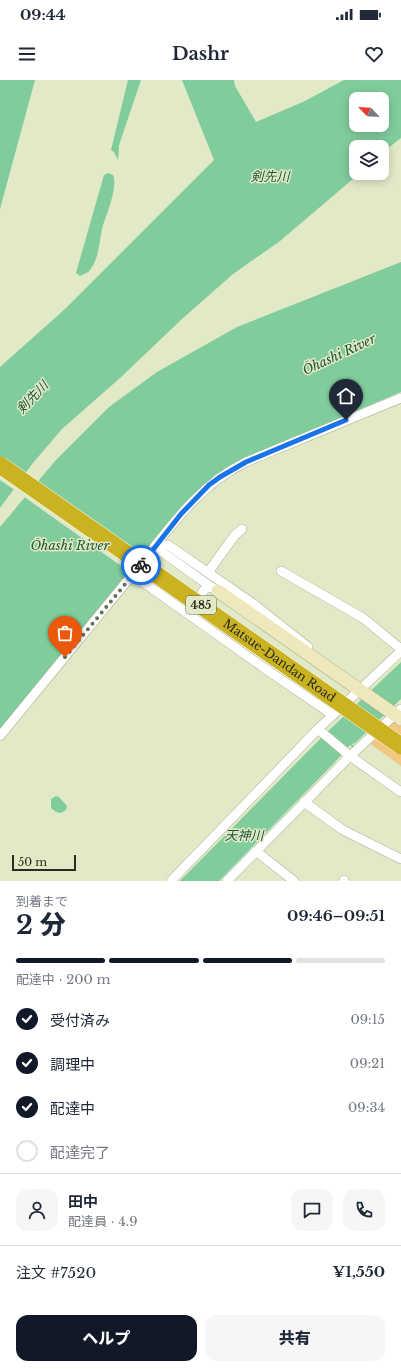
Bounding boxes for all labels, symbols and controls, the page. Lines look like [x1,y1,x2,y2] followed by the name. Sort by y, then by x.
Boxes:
[20,5,66,24] text: 09:44
[16,43,38,65] icon: menu
[172,43,229,65] text: Dashr
[363,43,385,65] icon: heart
[349,92,389,132] north arrow
[349,92,389,180] map controls
[349,140,389,180] button: layers
[250,168,291,185] water label: 剣先川
[300,330,380,379] water label: Ōhashi River
[13,376,53,417] water label: 剣先川
[329,379,363,420] pin
[335,385,357,407] icon: home
[31,537,110,554] water label: Ōhashi River
[121,545,161,585] courier
[130,554,152,576] icon: bike
[186,596,216,614] road number: 485
[48,616,82,657] pin
[220,616,339,705] street label: Matsue-Dandan Road
[54,622,76,644] icon: bag
[224,827,265,844] water label: 天神川
[12,853,76,872] scale bar
[18,855,47,869] text: 50 m
[16,893,68,910] text: 到着まで
[287,906,385,925] text: 09:46–09:51
[16,909,66,941] text: 2 分
[16,971,110,988] text: 配達中 · 200 m
[16,1008,38,1030] icon: check
[50,1011,110,1030] text: 受付済み
[350,1011,385,1028] text: 09:15
[16,1052,38,1074] icon: check
[50,1055,95,1074] text: 調理中
[350,1055,385,1072] text: 09:21
[16,1096,38,1118] icon: check
[50,1099,95,1118] text: 配達中
[348,1099,385,1116] text: 09:34
[50,1143,110,1162] text: 配達完了
[16,1189,58,1231] button: person
[291,1189,333,1231] button: chat
[343,1189,385,1231] button: phone
[68,1192,98,1211] text: 田中
[68,1213,138,1230] text: 配達員 · 4.9
[333,1262,385,1281] text: ¥1,550
[16,1263,96,1282] text: 注文 #7520
[16,1315,197,1361] button: ヘルプ
[205,1315,385,1361] button: 共有

